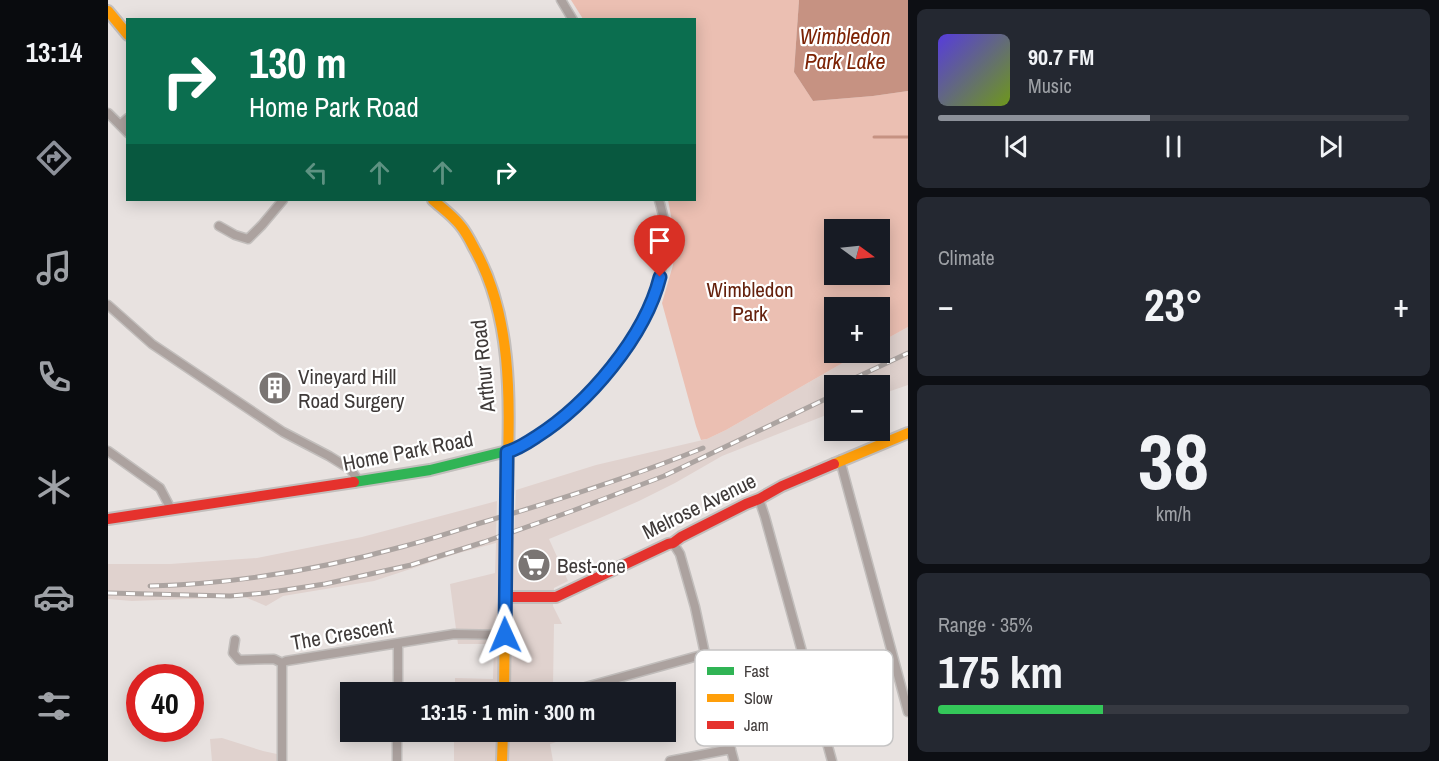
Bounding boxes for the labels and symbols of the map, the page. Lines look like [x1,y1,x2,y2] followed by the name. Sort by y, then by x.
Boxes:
[800,21,890,76] water label: Wimbledon Park Lake
[634,215,685,277] pin
[824,219,890,285] north arrow
[706,275,794,328] park label: Wimbledon Park
[464,318,502,415] street label: Arthur Road
[298,362,405,415] place label: Vineyard Hill Road Surgery
[257,370,293,406] building icon: Vineyard Hill Road Surgery
[340,424,476,478] street label: Home Park Road
[637,466,761,546] street label: Melrose Avenue
[516,547,552,583] supermarket icon: Best-one
[557,551,626,580] place label: Best-one
[473,603,537,667] position arrow
[289,611,396,657] street label: The Crescent
[695,650,893,746] legend
[744,660,769,682] text: Fast
[126,664,204,742] speed limit sign: 40
[744,687,773,709] text: Slow
[744,714,769,736] text: Jam

